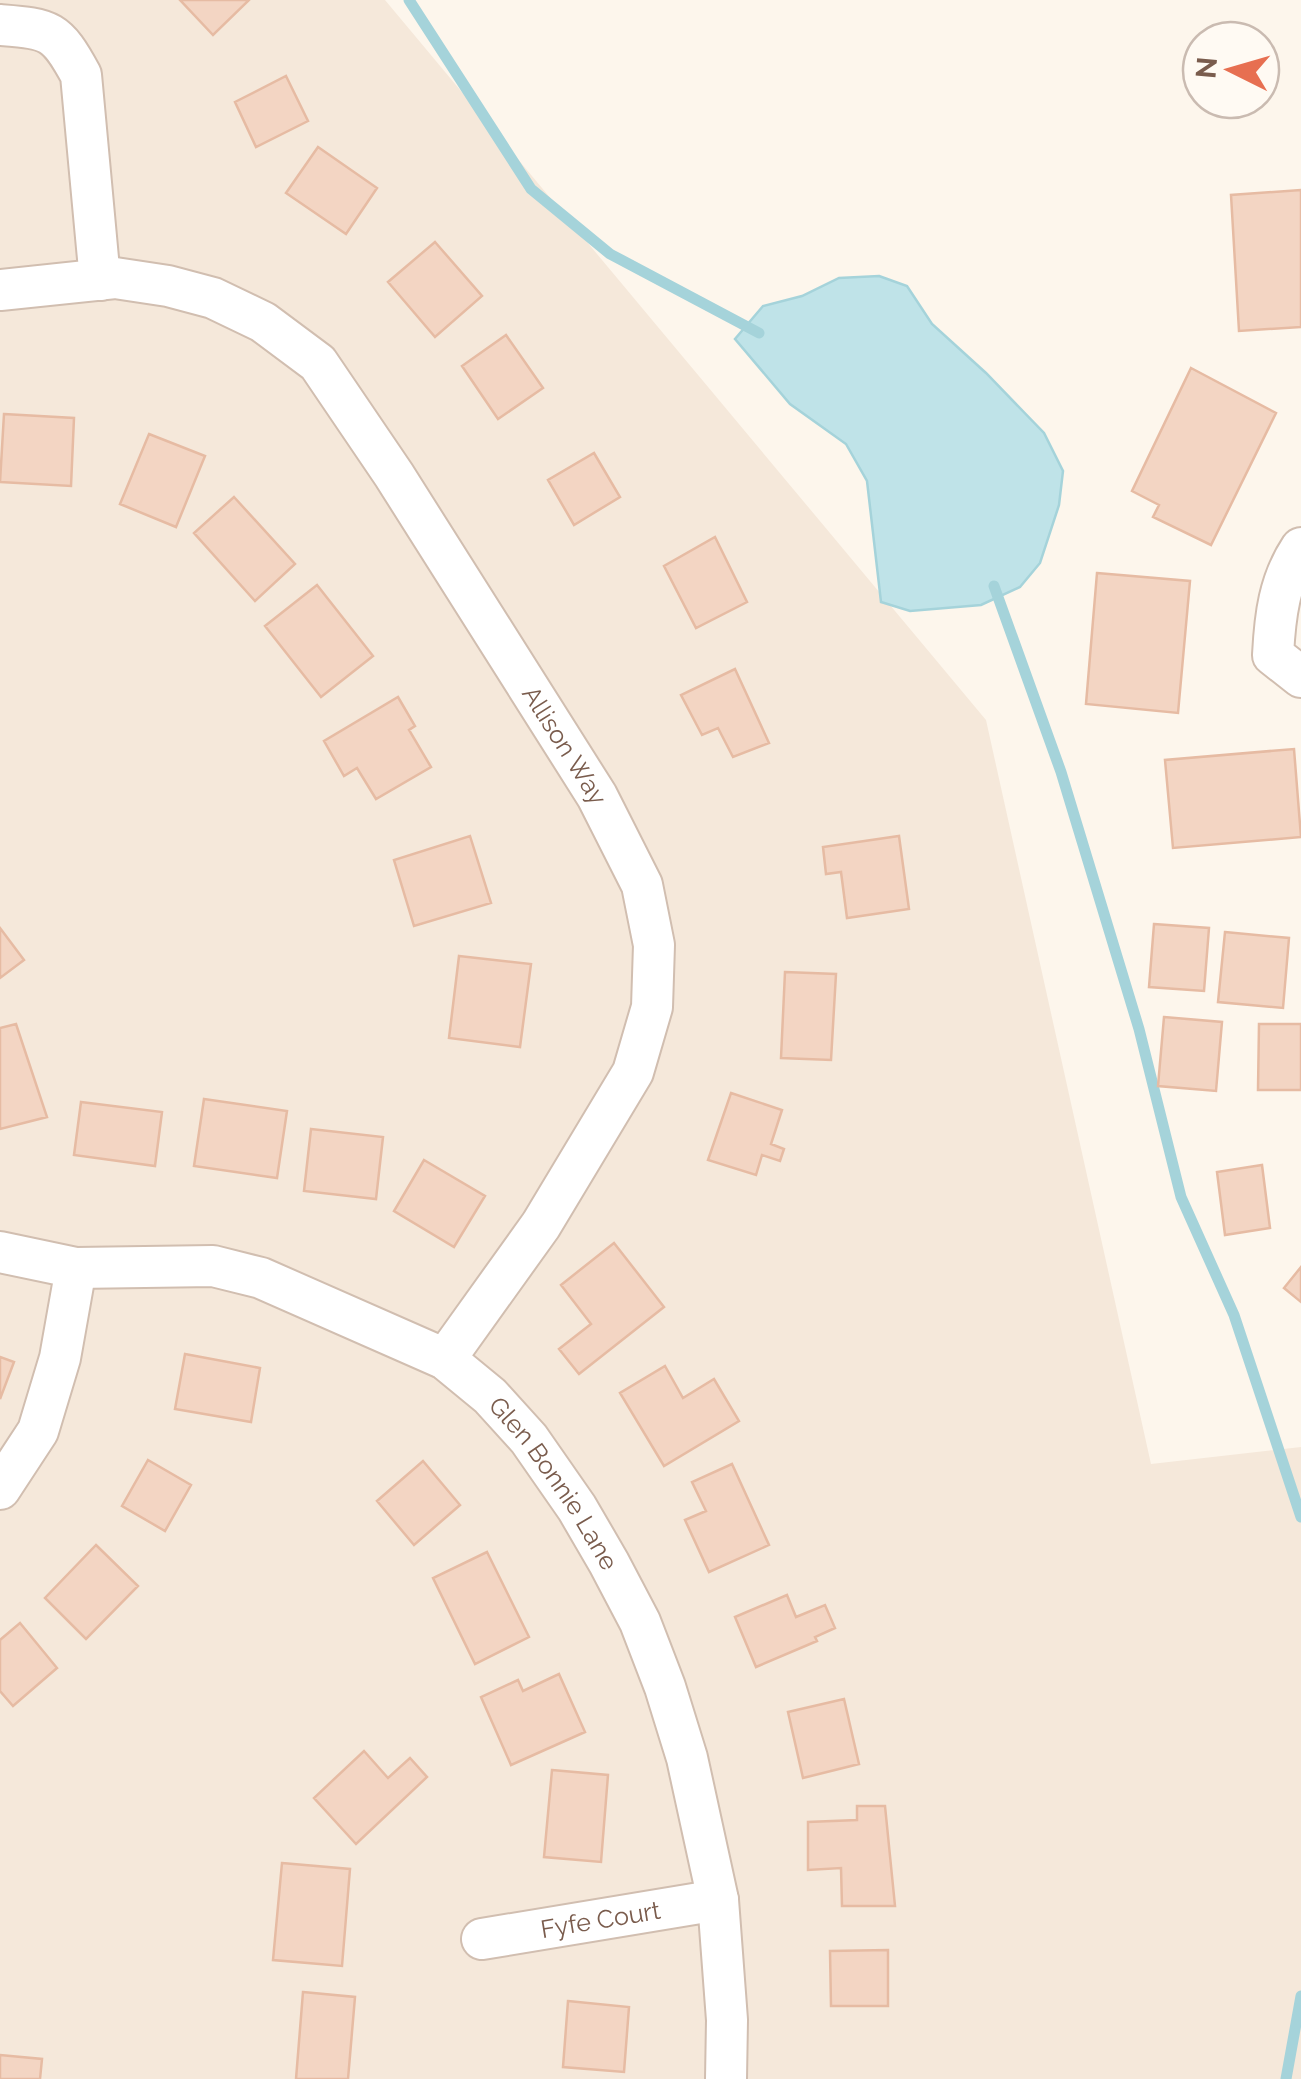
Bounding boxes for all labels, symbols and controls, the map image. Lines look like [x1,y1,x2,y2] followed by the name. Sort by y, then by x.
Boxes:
[1181,20,1281,120] north arrow
[1189,56,1224,80] text: N
[516,680,614,810] street label: Allison Way
[483,1390,625,1575] street label: Glen Bonnie Lane
[538,1895,663,1944] street label: Fyfe Court

